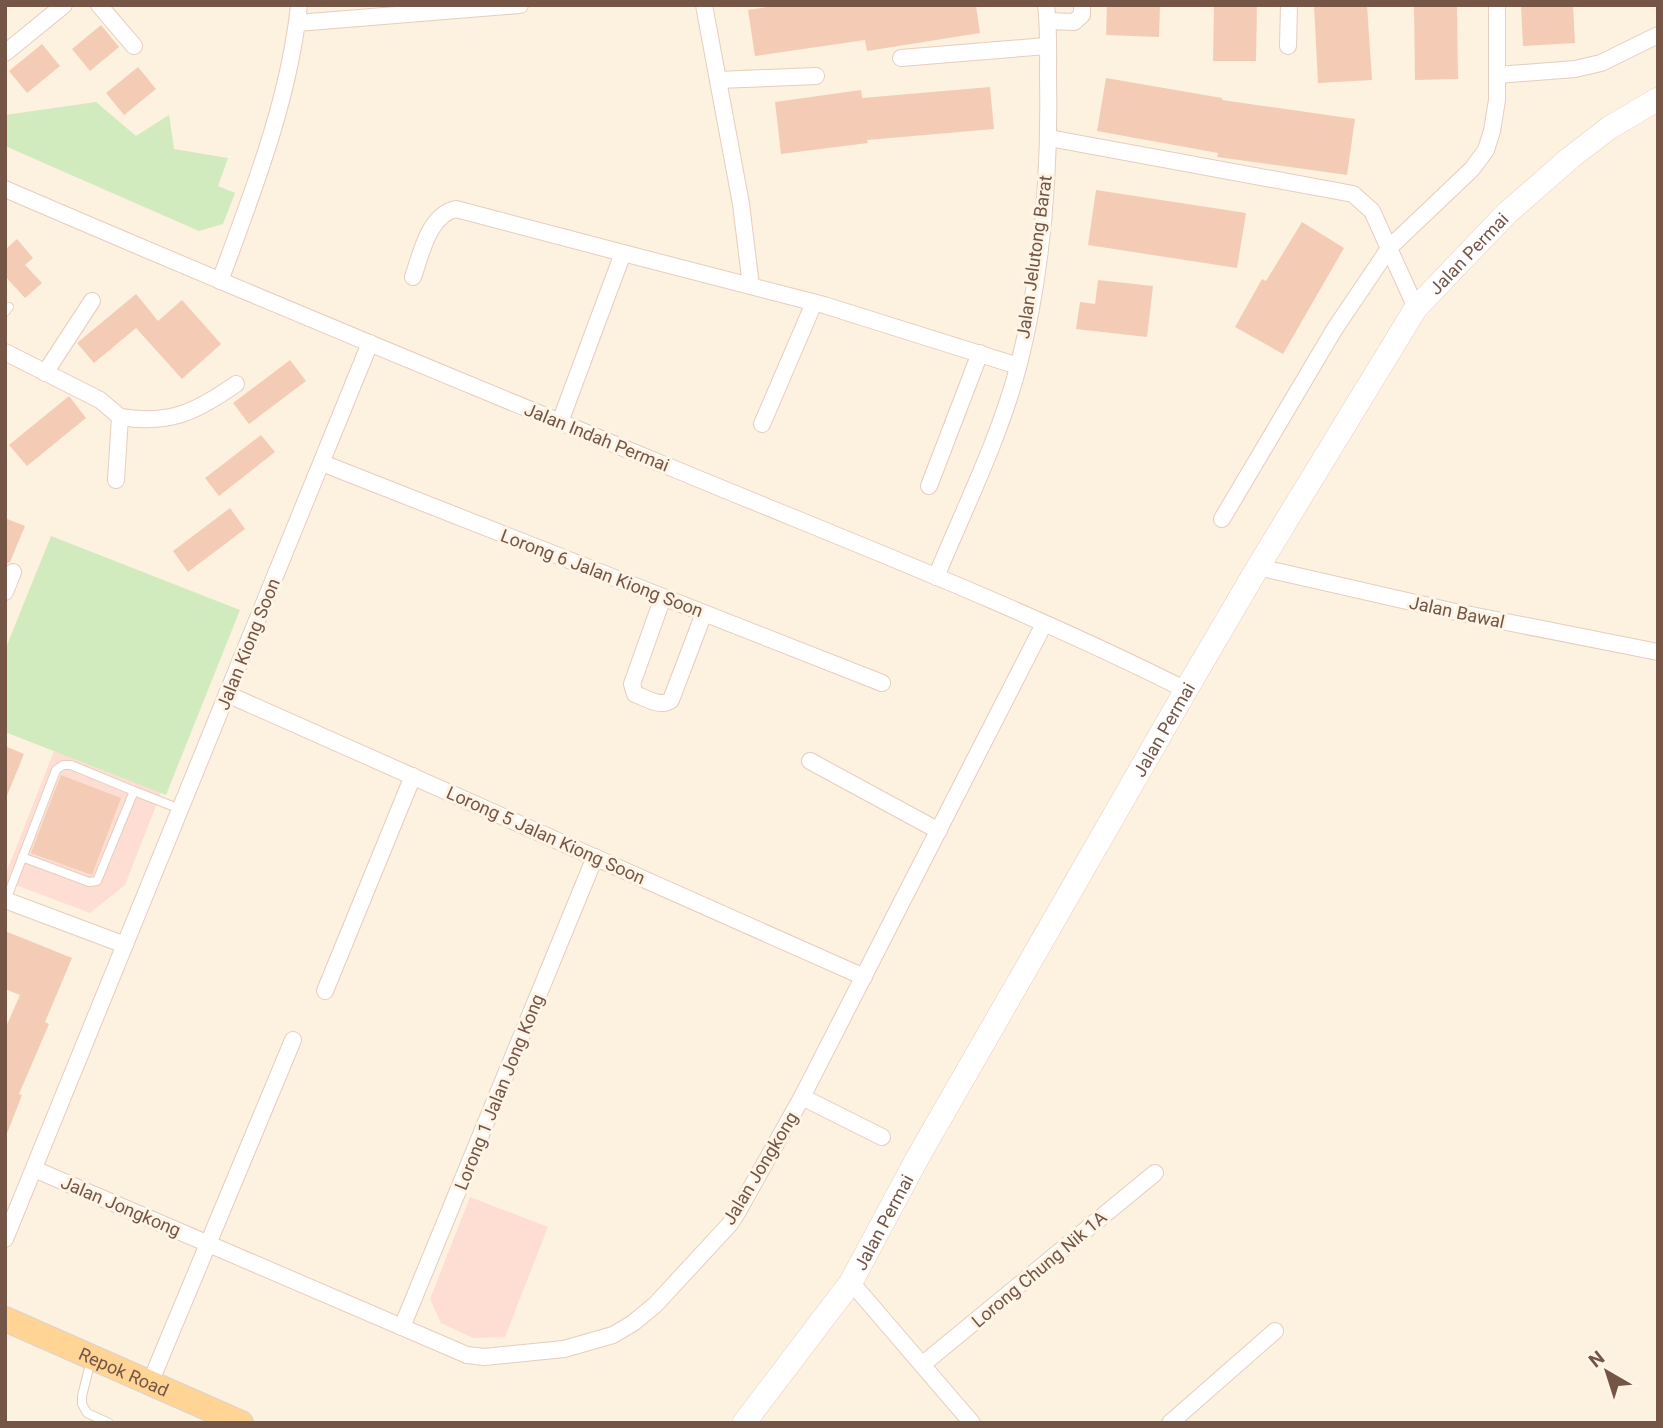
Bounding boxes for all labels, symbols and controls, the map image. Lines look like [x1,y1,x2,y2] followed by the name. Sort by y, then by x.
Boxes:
[1012,174,1056,340] street label: Jalan Jelutong Barat
[1424,208,1512,298] street label: Jalan Permai
[522,398,672,476] street label: Jalan Indah Permai
[498,525,706,621] street label: Lorong 6 Jalan Kiong Soon
[212,575,284,713] street label: Jalan Kiong Soon
[1407,592,1507,632] street label: Jalan Bawal
[1128,678,1199,780] street label: Jalan Permai
[443,782,649,888] street label: Lorong 5 Jalan Kiong Soon
[450,991,548,1193] street label: Lorong 1 Jalan Jong Kong
[718,1108,802,1228] street label: Jalan Jongkong
[58,1171,184,1241] street label: Jalan Jongkong
[849,1171,917,1273] street label: Jalan Permai
[967,1206,1111,1331] street label: Lorong Chung Nik 1A
[1572,1337,1642,1407] north arrow
[76,1342,172,1400] street label: Repok Road
[1584,1346,1609,1372] text: N

